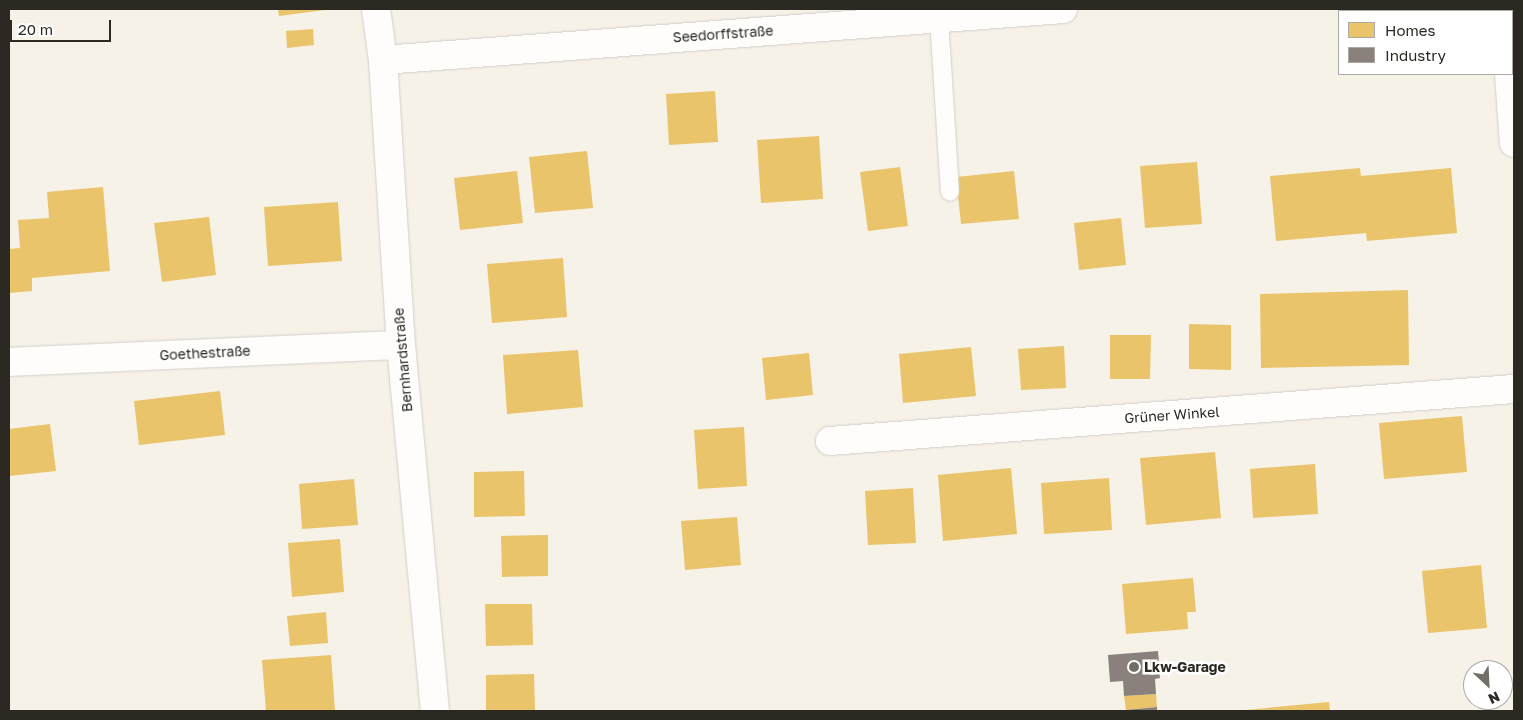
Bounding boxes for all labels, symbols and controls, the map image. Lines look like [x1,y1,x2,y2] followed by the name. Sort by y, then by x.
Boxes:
[12,10,114,42] scale bar
[1338,10,1513,75] legend
[18,20,53,38] text: 20 m
[1385,21,1435,39] text: Homes
[672,22,774,46] street label: Seedorffstraße
[1385,46,1446,64] text: Industry
[390,307,416,413] street label: Bernhardstraße
[159,342,251,364] street label: Goethestraße
[1124,403,1220,427] street label: Grüner Winkel
[1144,659,1226,675] place label: Lkw-Garage
[1463,660,1513,710] north arrow
[1128,661,1140,673] marker: Lkw-Garage
[1486,688,1503,708] text: N

